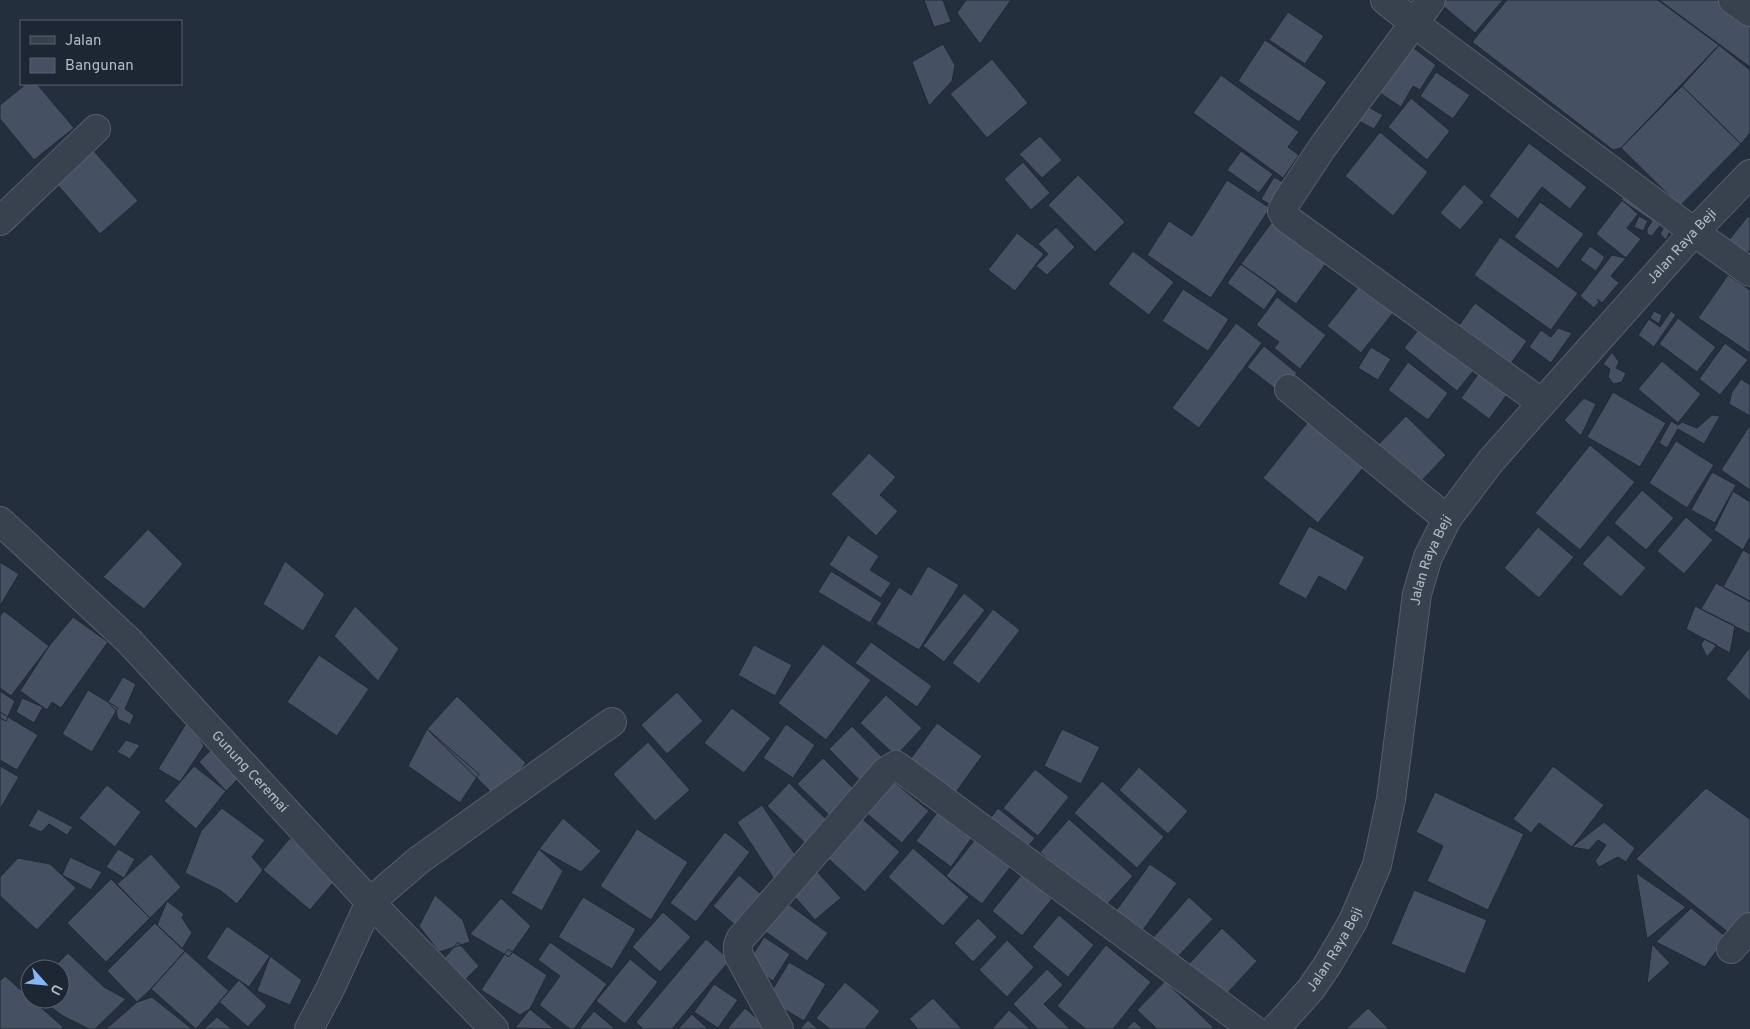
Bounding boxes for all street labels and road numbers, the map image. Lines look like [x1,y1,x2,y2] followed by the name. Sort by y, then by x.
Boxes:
[1643,205,1720,287] street label: Jalan Raya Beji
[1407,512,1456,607] street label: Jalan Raya Beji
[208,727,292,816] street label: Gunung Ceremai
[1303,905,1366,995] street label: Jalan Raya Beji

